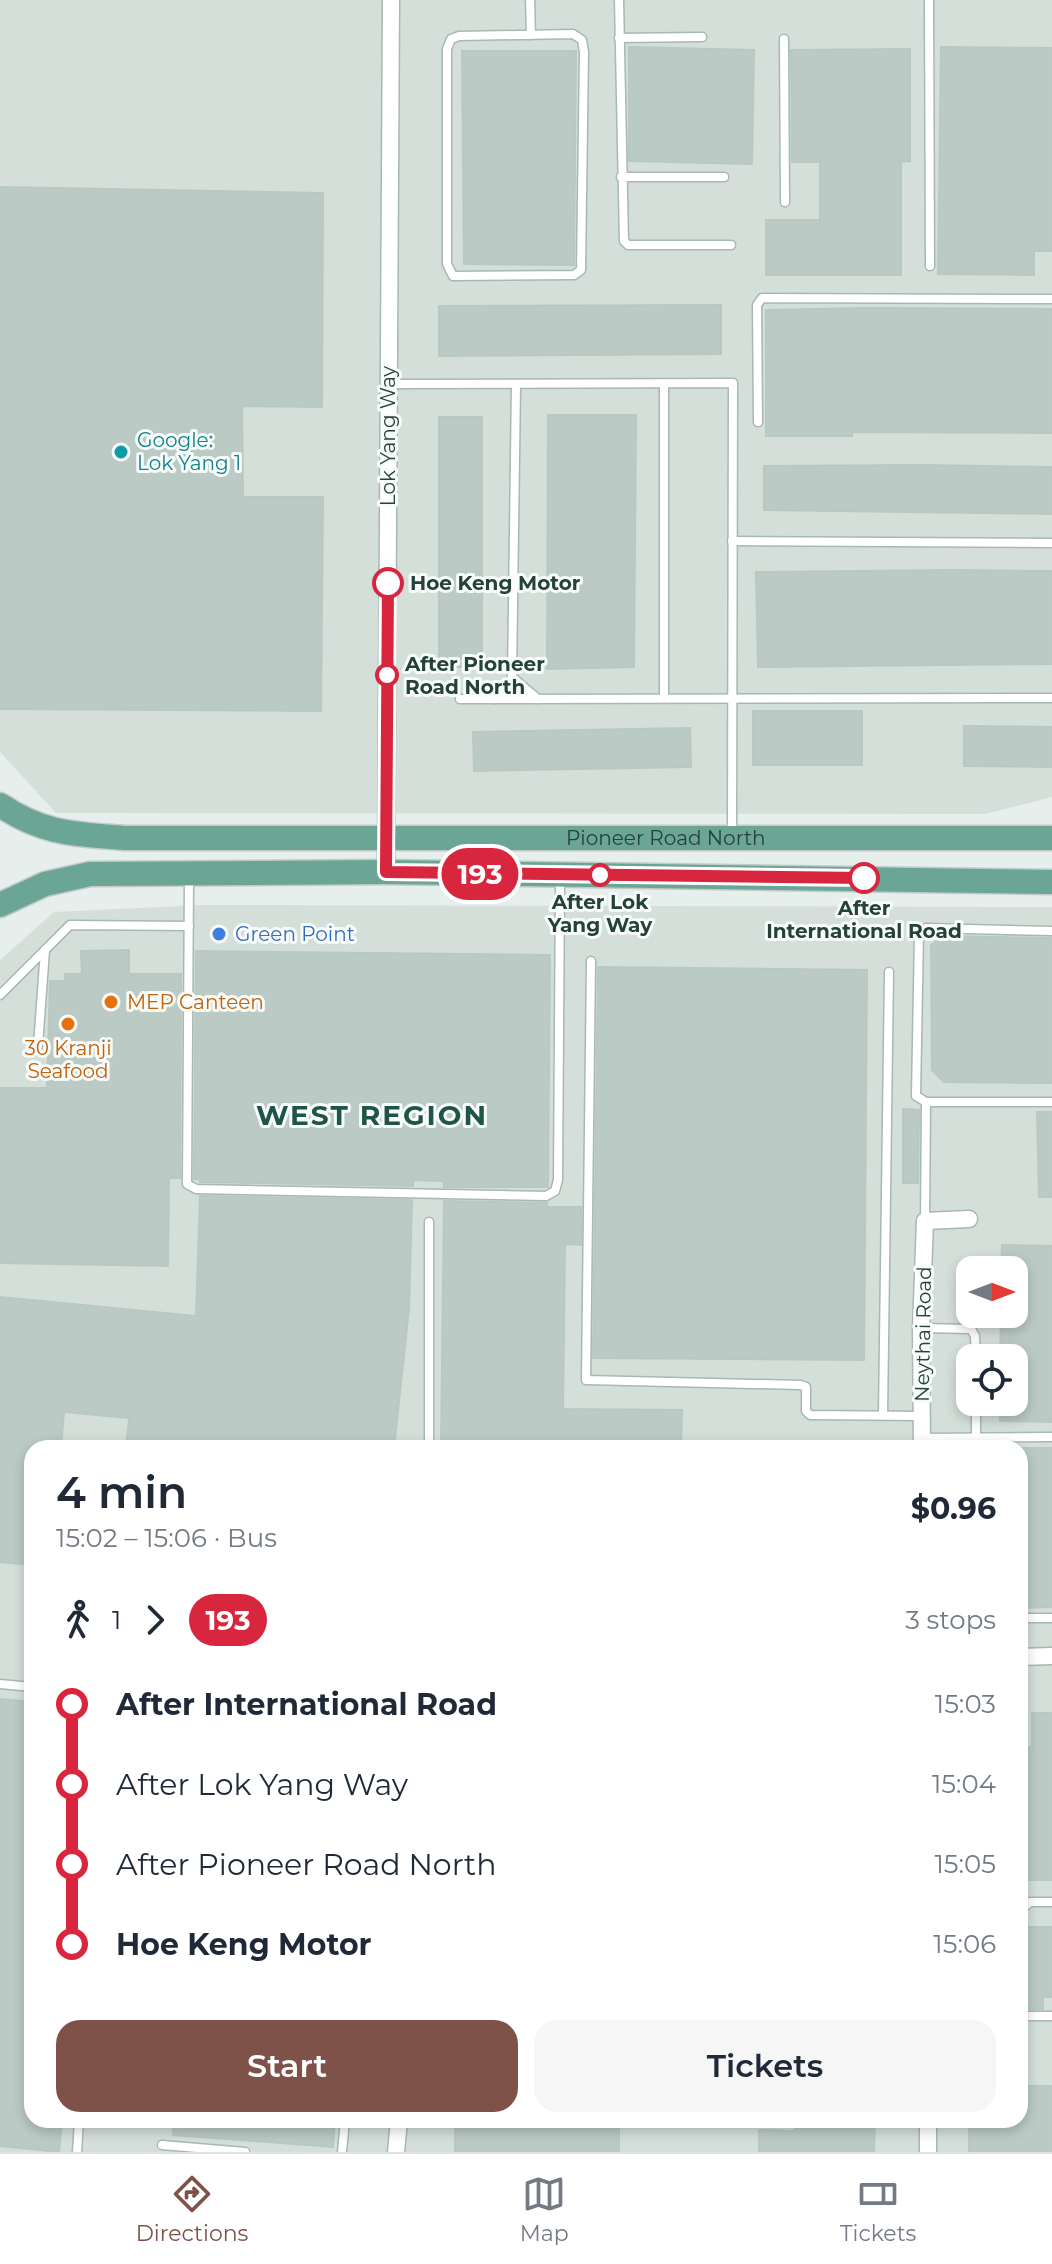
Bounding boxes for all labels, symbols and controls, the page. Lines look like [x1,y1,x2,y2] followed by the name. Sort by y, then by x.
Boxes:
[376,366,400,506] street label: Lok Yang Way
[137,428,241,475] place label: Google: Lok Yang 1
[112,443,130,461] marker: Google: Lok Yang 1
[373,568,403,598] marker: Hoe Keng Motor
[410,571,581,595] place label: Hoe Keng Motor
[404,652,545,699] place label: After Pioneer Road North
[376,664,398,686] marker: After Pioneer Road North
[566,826,766,850] street label: Pioneer Road North
[434,848,526,900] line badge: 193
[457,857,503,891] text: 193
[849,863,879,893] marker: After International Road
[589,864,611,886] marker: After Lok Yang Way
[547,890,653,937] place label: After Lok Yang Way
[766,896,962,943] place label: After International Road
[235,922,355,946] place label: Green Point
[210,925,228,943] marker: Green Point
[127,990,264,1014] place label: MEP Canteen
[102,993,120,1011] marker: MEP Canteen
[59,1015,77,1033] marker: 30 Kranji Seafood
[24,1036,112,1083] place label: 30 Kranji Seafood
[256,1098,488,1132] district label: WEST REGION
[956,1256,1028,1328] north arrow
[956,1256,1028,1416] map controls
[910,1266,936,1402] street label: Neythai Road
[956,1344,1028,1416] button: locate
[56,1465,187,1519] text: 4 min
[911,1490,996,1527] text: $0.96
[56,1522,277,1554] text: 15:02 – 15:06 · Bus
[56,1598,100,1642] icon: walk
[133,1598,177,1642] icon: forward
[205,1603,251,1637] text: 193
[112,1604,121,1636] text: 1
[905,1604,996,1636] text: 3 stops
[116,1686,497,1723] text: After International Road
[935,1688,996,1720] text: 15:03
[116,1766,408,1803] text: After Lok Yang Way
[932,1768,996,1800] text: 15:04
[116,1846,497,1883] text: After Pioneer Road North
[934,1848,996,1880] text: 15:05
[116,1926,372,1963] text: Hoe Keng Motor
[933,1928,996,1960] text: 15:06
[56,2020,518,2112] button: Start
[534,2020,996,2112] button: Tickets
[136,2172,248,2247] tab: Directions
[520,2172,569,2247] tab: Map
[840,2172,916,2247] tab: Tickets

